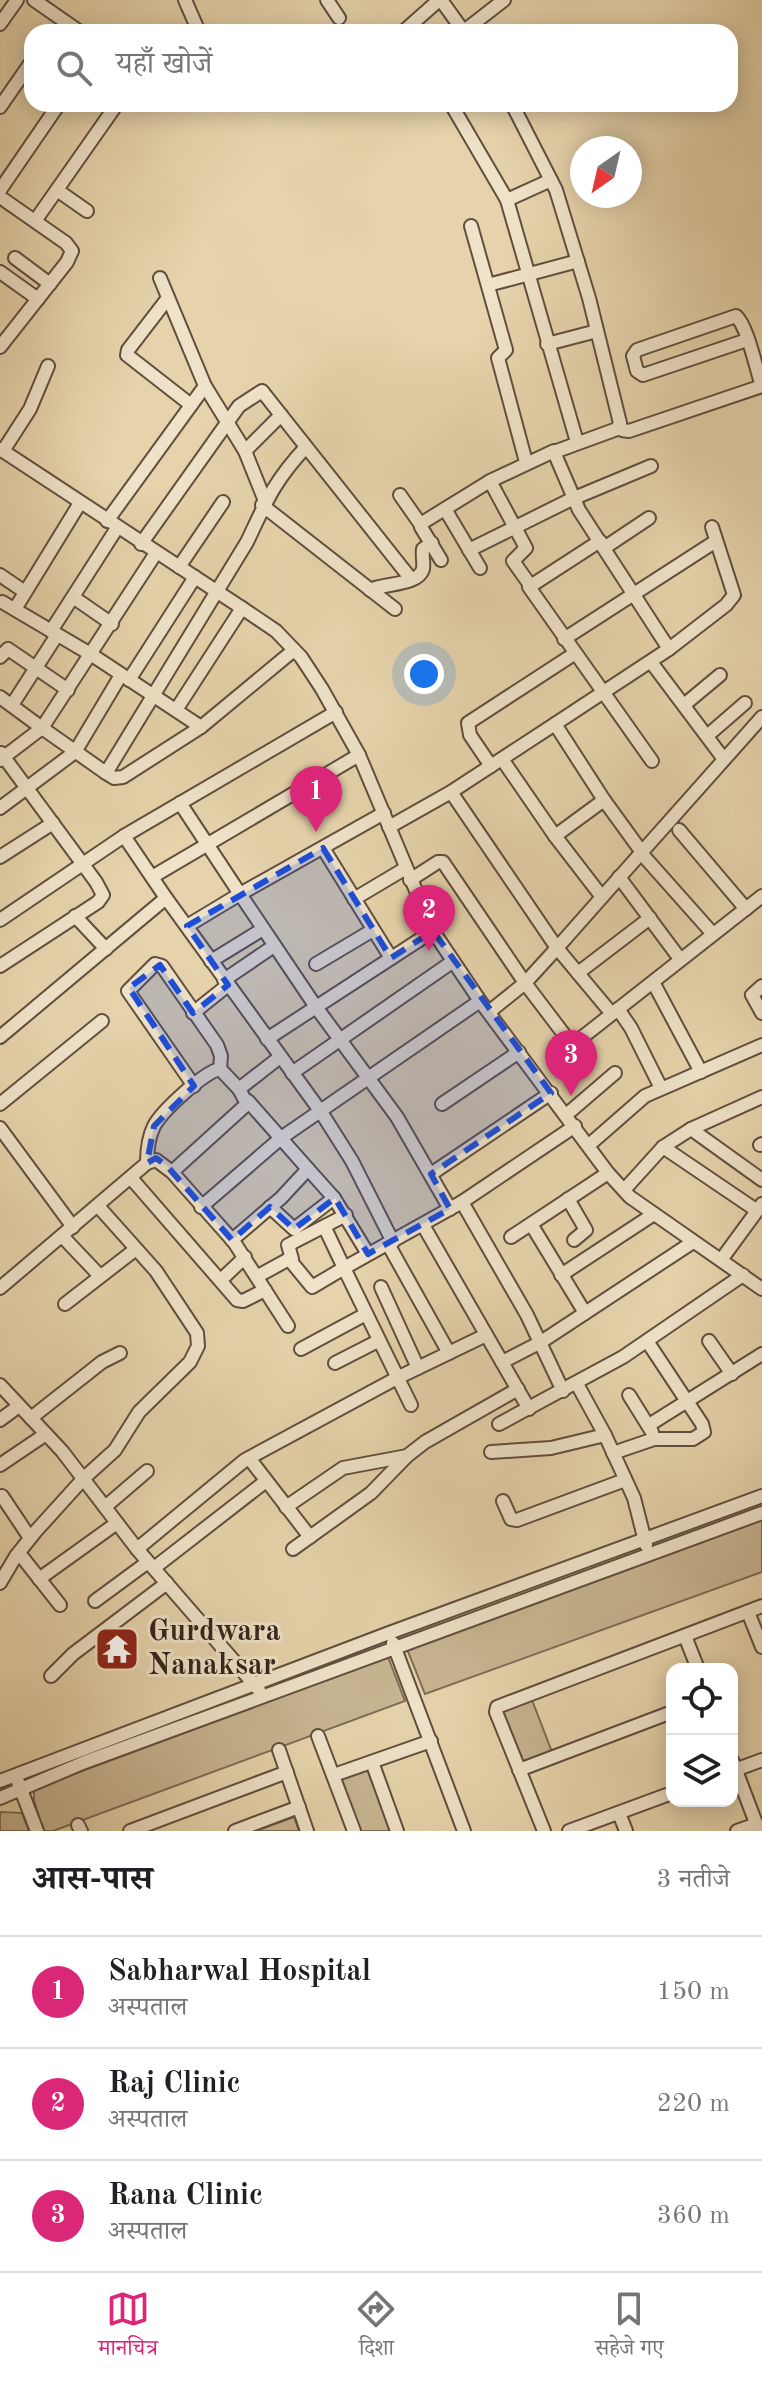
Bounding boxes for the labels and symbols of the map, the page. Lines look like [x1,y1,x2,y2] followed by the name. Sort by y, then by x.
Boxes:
[570,136,642,208] north arrow
[404,654,444,694] your location
[290,766,342,832] pin: 1
[403,885,455,951] pin: 2
[545,1030,597,1096] pin: 3
[148,1617,281,1681] place label: Gurdwara Nanaksar
[93,1625,141,1673] temple icon: Gurdwara Nanaksar

